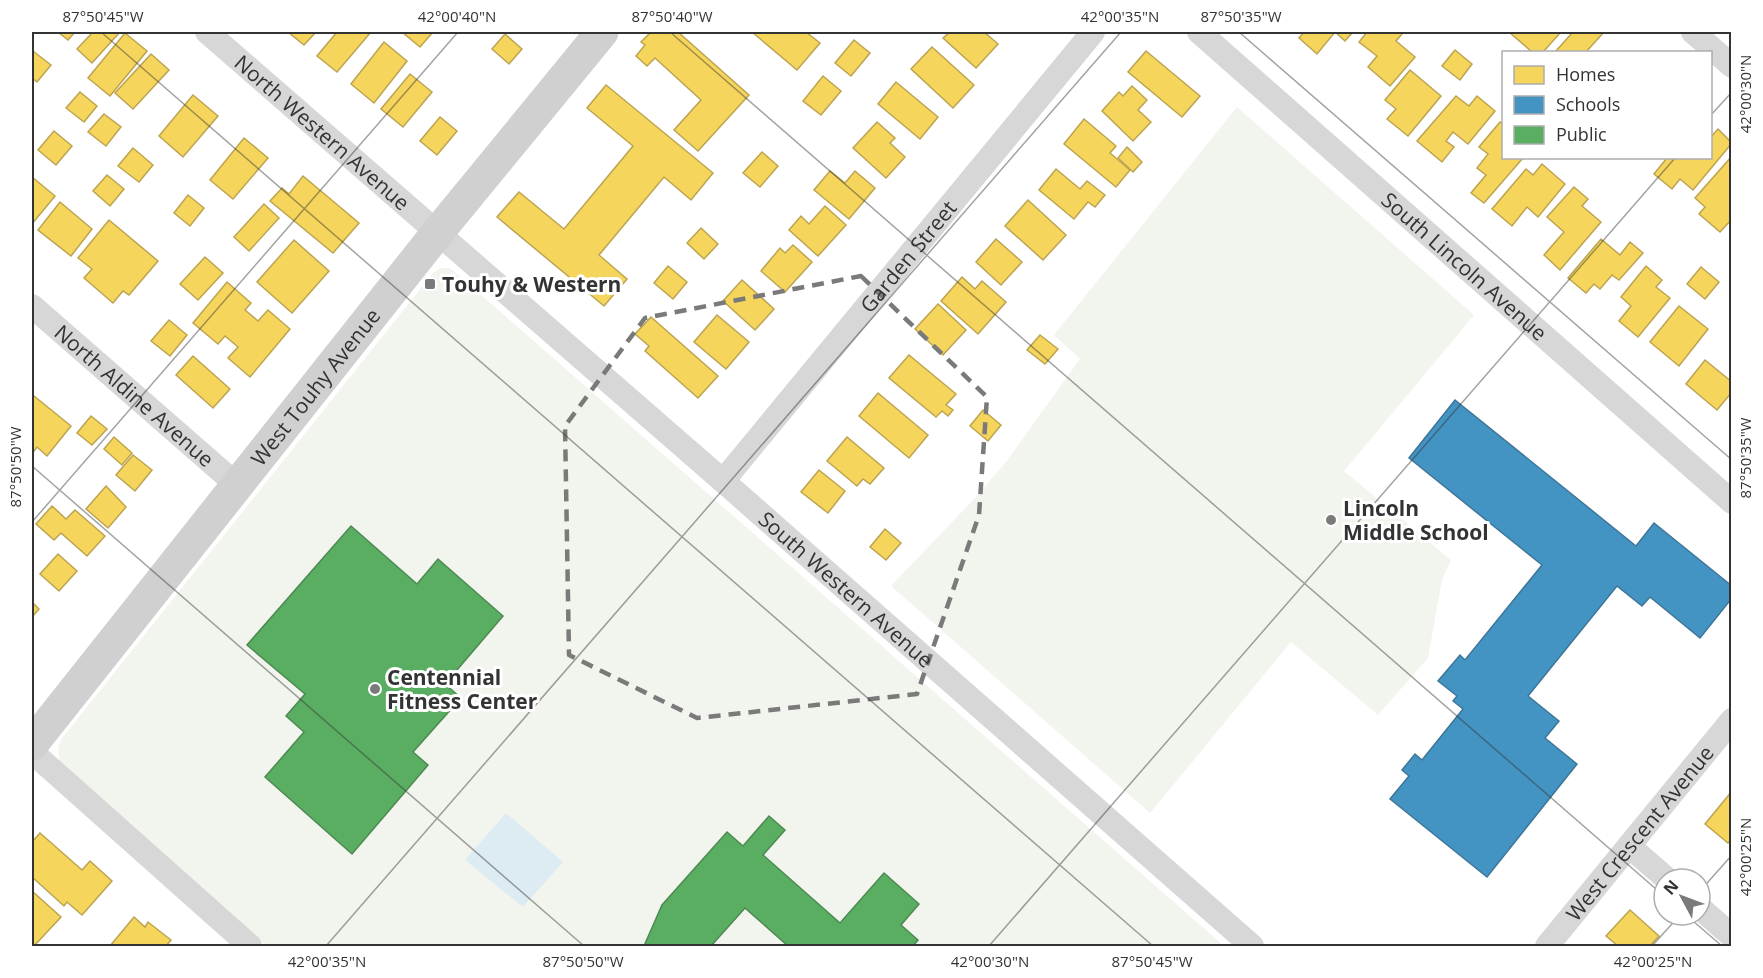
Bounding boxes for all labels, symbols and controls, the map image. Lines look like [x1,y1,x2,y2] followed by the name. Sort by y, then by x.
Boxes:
[63,6,144,26] text: 87°50'45"W
[418,6,496,26] text: 42°00'40"N
[632,6,713,26] text: 87°50'40"W
[1081,6,1159,26] text: 42°00'35"N
[1201,6,1282,26] text: 87°50'35"W
[229,49,416,216] street label: North Western Avenue
[1502,51,1712,159] legend
[1735,55,1755,133] text: 42°00'30"N
[1556,62,1615,86] text: Homes
[1556,92,1620,116] text: Schools
[1556,122,1607,146] text: Public
[1376,186,1553,347] street label: South Lincoln Avenue
[854,195,963,318] street label: Garden Street
[442,270,621,298] place label: Touhy & Western
[423,277,437,291] marker: Touhy & Western
[244,302,386,471] street label: West Touhy Avenue
[49,318,220,473] street label: North Aldine Avenue
[1735,417,1755,499] text: 87°50'35"W
[5,426,25,508] text: 87°50'50"W
[1343,494,1489,546] place label: Lincoln Middle School
[753,505,939,674] street label: South Western Avenue
[1324,513,1338,527] marker: Lincoln Middle School
[387,663,538,715] place label: Centennial Fitness Center
[368,682,382,696] marker: Centennial Fitness Center
[1559,740,1720,927] street label: West Crescent Avenue
[1735,818,1755,896] text: 42°00'25"N
[1652,867,1712,927] north arrow
[1658,875,1683,899] text: N
[288,951,366,971] text: 42°00'35"N
[543,951,624,971] text: 87°50'50"W
[951,951,1029,971] text: 42°00'30"N
[1112,951,1193,971] text: 87°50'45"W
[1614,951,1692,971] text: 42°00'25"N

